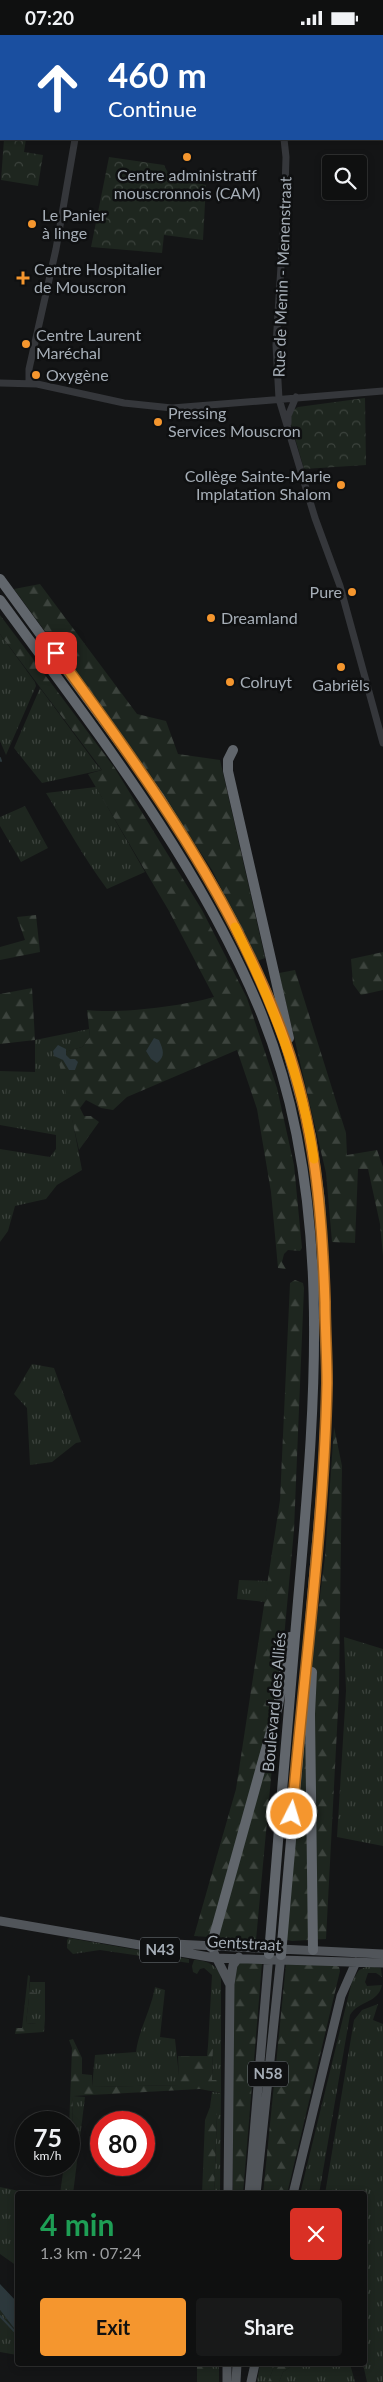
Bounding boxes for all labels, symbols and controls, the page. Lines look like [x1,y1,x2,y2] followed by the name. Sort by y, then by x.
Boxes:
[25,6,74,29] text: 07:20
[108,53,207,95] text: 460 m
[25,55,90,120] icon: ahead
[108,95,197,122] text: Continue
[181,151,193,163] marker: Centre administratif mouscronnois (CAM)
[322,155,367,200] map controls
[322,155,367,200] button: search
[114,165,260,202] place label: Centre administratif mouscronnois (CAM)
[269,176,295,378] street label: Rue de Menin - Menenstraat
[42,205,107,242] place label: Le Panier à linge
[26,218,38,230] marker: Le Panier à linge
[34,259,162,296] place label: Centre Hospitalier de Mouscron
[16,271,30,285] marker: Centre Hospitalier de Mouscron
[36,325,141,362] place label: Centre Laurent Maréchal
[20,338,32,350] marker: Centre Laurent Maréchal
[46,365,109,384] place label: Oxygène
[30,369,42,381] marker: Oxygène
[168,403,301,440] place label: Pressing Services Mouscron
[152,416,164,428] marker: Pressing Services Mouscron
[185,466,331,503] place label: Collège Sainte-Marie Implatation Shalom
[335,479,347,491] marker: Collège Sainte-Marie Implatation Shalom
[310,582,342,601] place label: Pure
[346,586,358,598] marker: Pure
[221,608,298,627] place label: Dreamland
[205,612,217,624] marker: Dreamland
[35,632,77,674] pin
[42,639,70,667] icon: arrive
[335,661,347,673] marker: Gabriëls
[240,672,292,691] place label: Colruyt
[312,675,370,694] place label: Gabriëls
[224,676,236,688] marker: Colruyt
[258,1631,289,1773] street label: Boulevard des Alliés
[265,1787,317,1839] position arrow
[206,1931,282,1954] street label: Gentstraat
[140,1937,180,1963] road number: N43
[248,2061,288,2087] road number: N58
[90,2111,155,2176] speed limit sign: 80
[33,2122,62,2152] text: 75
[33,2148,62,2163] text: km/h
[40,2206,114,2242] text: 4 min
[290,2208,342,2260] button: close
[40,2243,141,2262] text: 1.3 km · 07:24
[40,2298,186,2356] button: Exit
[196,2298,342,2356] button: Share

